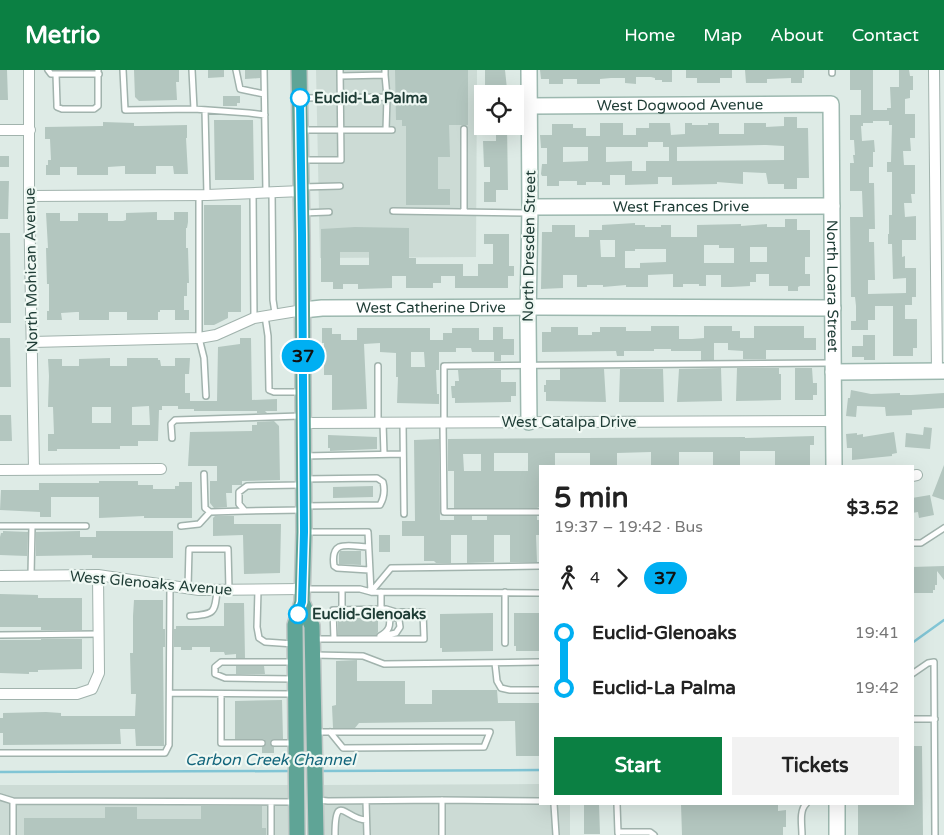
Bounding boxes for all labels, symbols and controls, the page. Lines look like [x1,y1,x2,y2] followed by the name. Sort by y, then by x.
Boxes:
[25,21,100,50] text: Metrio
[624,24,675,46] text: Home
[703,24,742,46] text: Map
[770,24,824,46] text: About
[852,24,919,46] text: Contact
[474,85,524,135] map controls
[474,85,524,135] button: locate
[290,88,310,108] marker: Euclid-La Palma
[314,89,428,107] place label: Euclid-La Palma
[597,95,763,115] street label: West Dogwood Avenue
[519,170,539,322] street label: North Dresden Street
[21,187,41,353] street label: North Mohican Avenue
[613,197,749,216] street label: West Frances Drive
[823,220,842,353] street label: North Loara Street
[356,298,506,317] street label: West Catherine Drive
[280,340,326,372] line badge: 37
[292,345,314,367] text: 37
[501,413,637,431] street label: West Catalpa Drive
[554,481,629,515] text: 5 min
[847,497,899,519] text: $3.52
[554,517,703,537] text: 19:37 – 19:42 · Bus
[554,564,582,592] icon: walk
[608,564,636,592] icon: forward
[69,567,233,599] street label: West Glenoaks Avenue
[654,567,677,589] text: 37
[590,568,600,588] text: 4
[288,604,308,624] marker: Euclid-Glenoaks
[312,605,426,623] place label: Euclid-Glenoaks
[592,622,737,644] text: Euclid-Glenoaks
[855,623,899,643] text: 19:41
[592,677,736,699] text: Euclid-La Palma
[855,678,899,698] text: 19:42
[554,737,722,795] button: Start
[732,737,899,795] button: Tickets
[185,750,357,770] water label: Carbon Creek Channel

